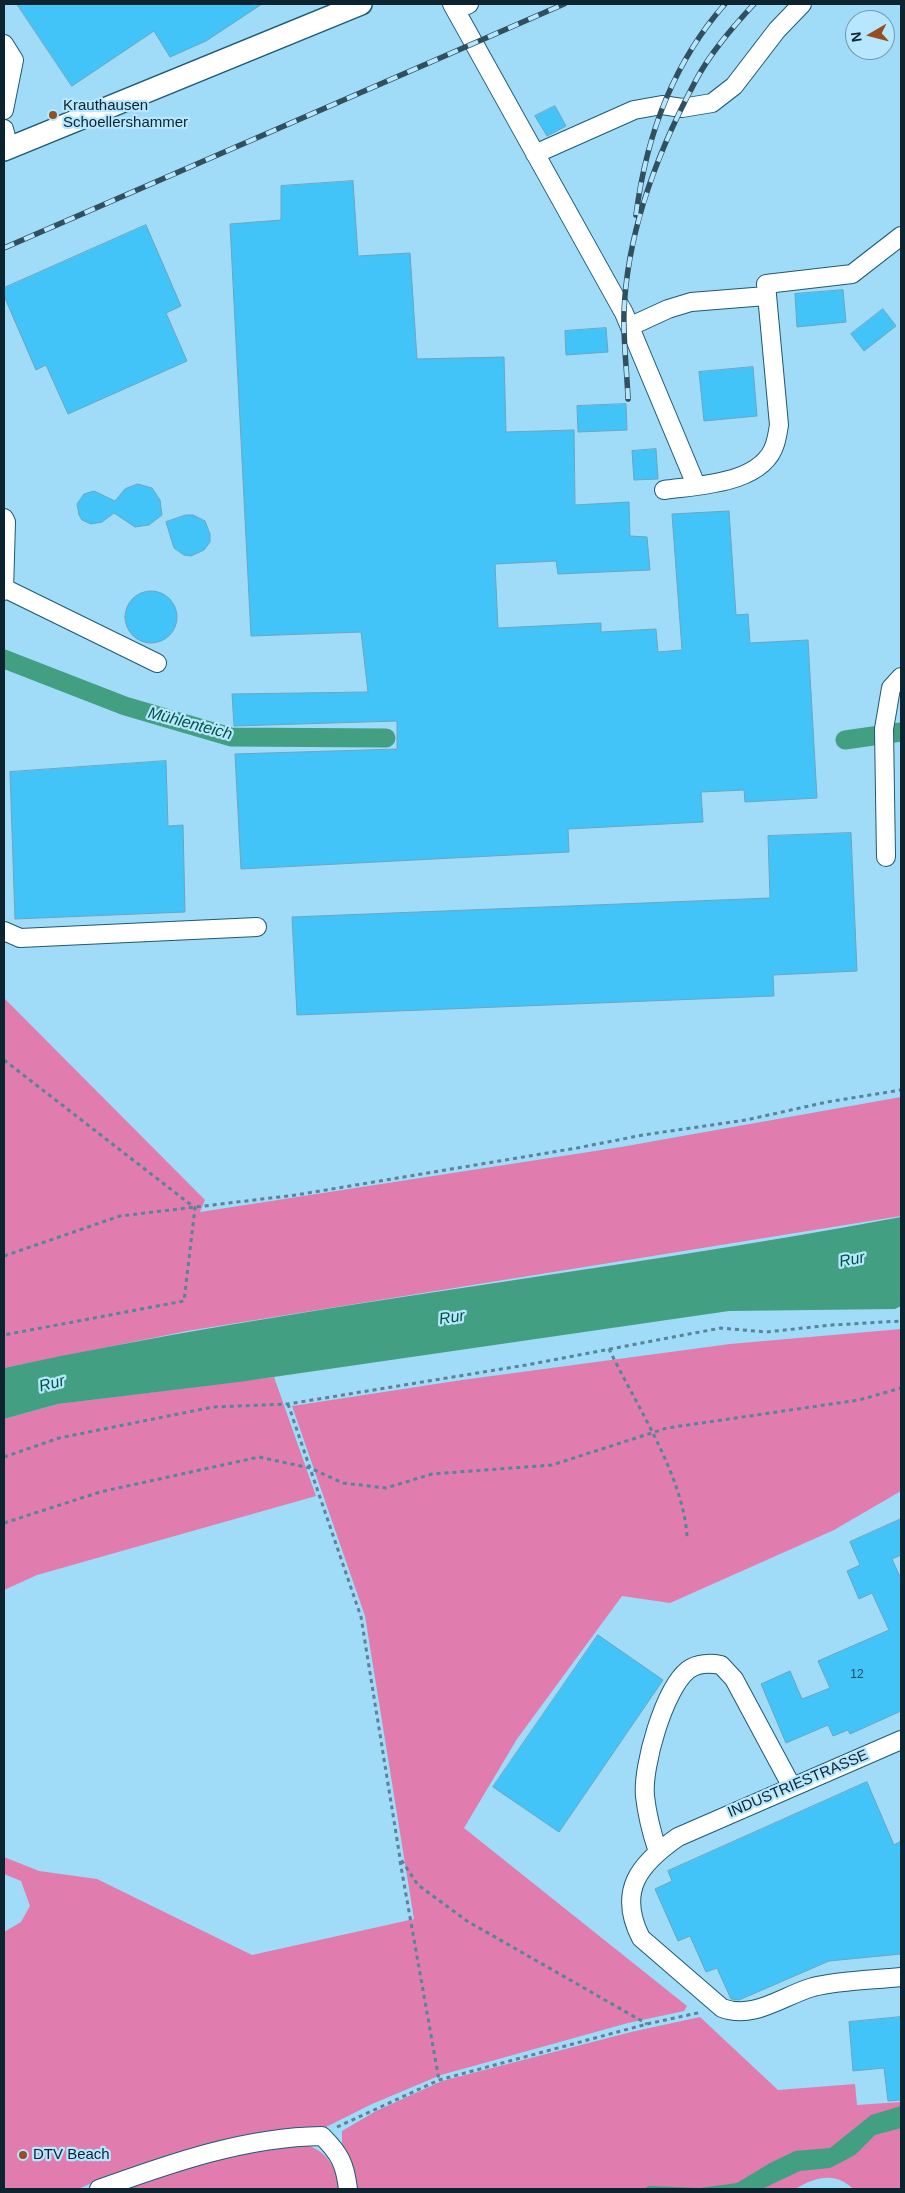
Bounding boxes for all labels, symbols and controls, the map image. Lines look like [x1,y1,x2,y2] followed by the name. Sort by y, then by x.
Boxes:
[845,10,895,60] north arrow
[848,31,865,43] text: N
[63,97,188,132] place label: Krauthausen Schoellershammer
[47,109,59,121] marker: Krauthausen Schoellershammer
[146,704,234,744] water label: Mühlenteich
[838,1248,866,1272] water label: Rur
[438,1307,466,1329] water label: Rur
[37,1372,67,1396] water label: Rur
[850,1668,864,1682] house number: 12
[725,1746,871,1822] street label: INDUSTRIESTRASSE
[33,2146,110,2164] place label: DTV Beach
[17,2149,29,2161] marker: DTV Beach

